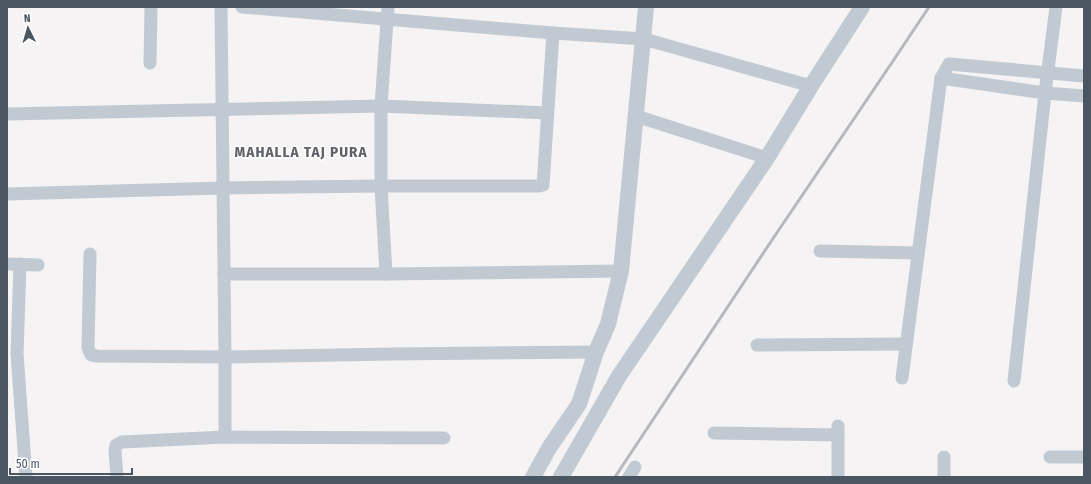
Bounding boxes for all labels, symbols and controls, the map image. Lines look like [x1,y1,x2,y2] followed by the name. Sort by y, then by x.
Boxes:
[8,8,48,48] north arrow
[23,12,31,25] text: N
[234,143,368,161] district label: MAHALLA TAJ PURA
[10,450,132,476] scale bar
[16,457,40,471] text: 50 m

